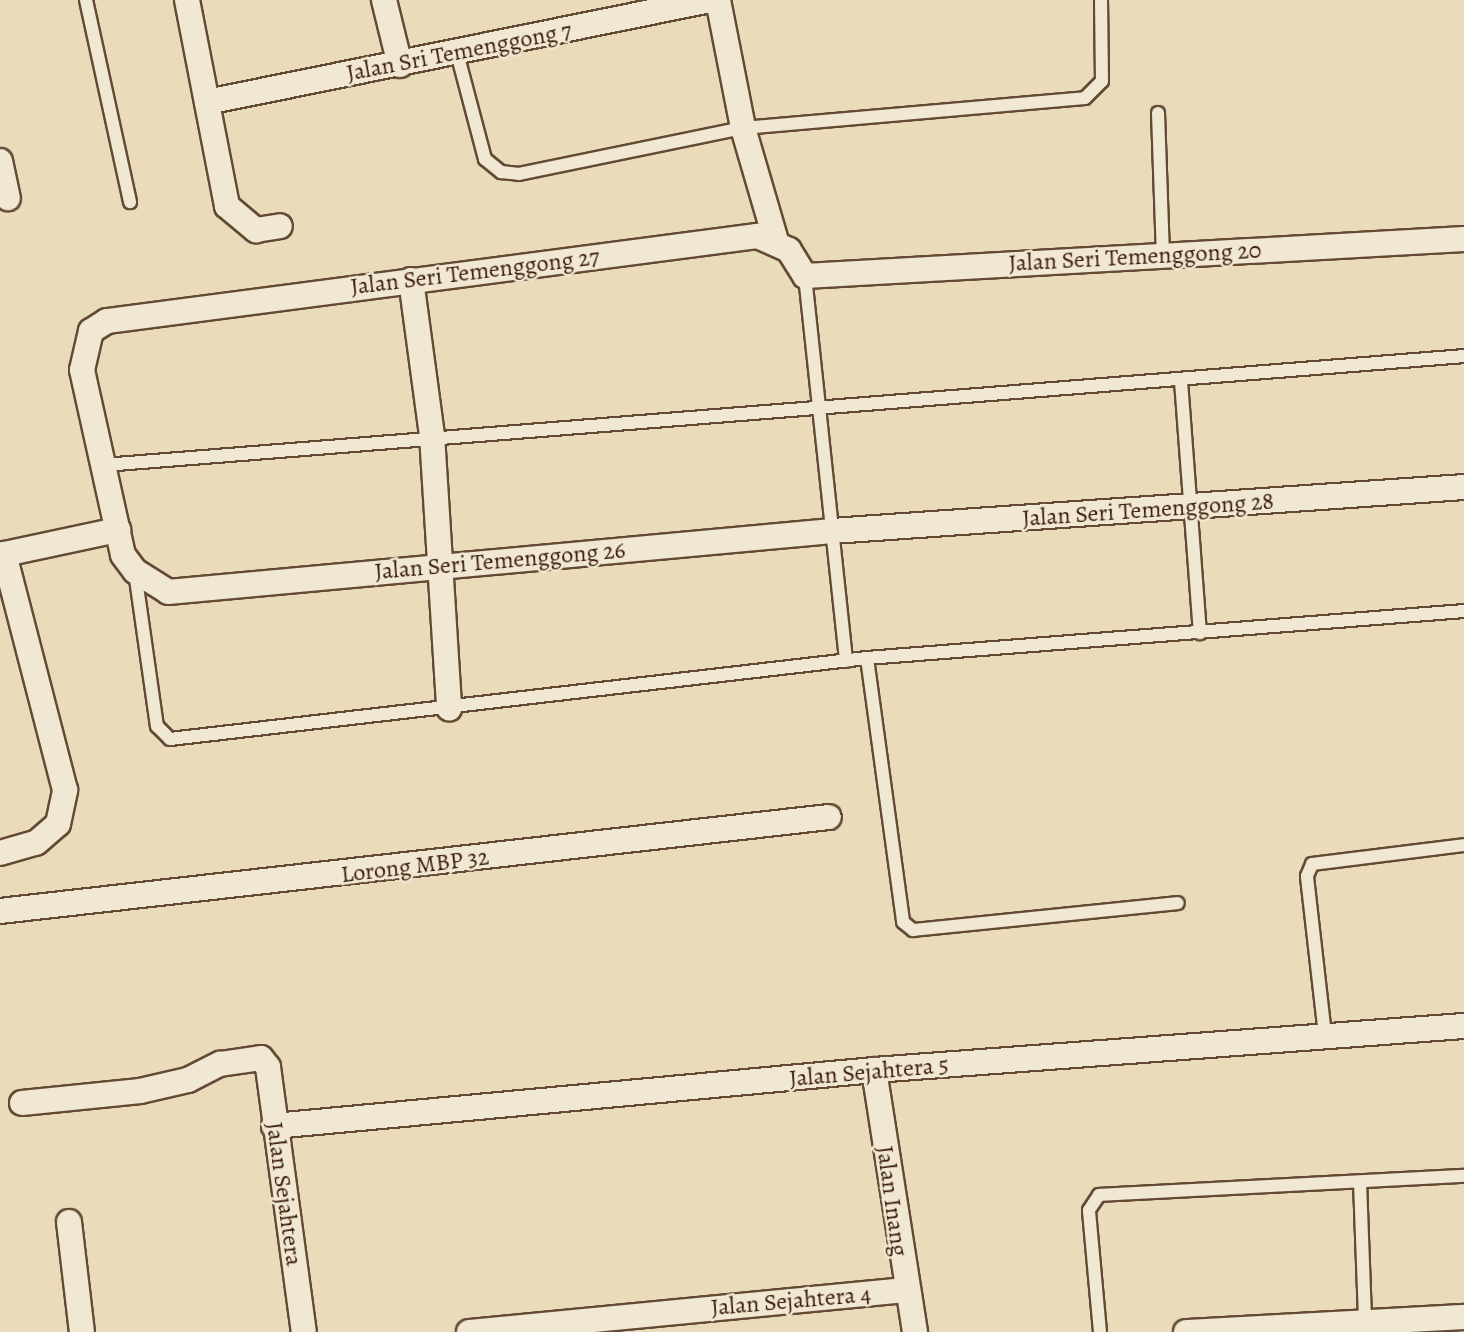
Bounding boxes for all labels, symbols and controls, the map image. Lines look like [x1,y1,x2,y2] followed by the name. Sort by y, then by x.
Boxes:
[344,16,574,88] street label: Jalan Sri Temenggong 7
[1008,236,1262,278] street label: Jalan Seri Temenggong 20
[349,242,601,302] street label: Jalan Seri Temenggong 27
[1021,487,1275,533] street label: Jalan Seri Temenggong 28
[373,536,627,586] street label: Jalan Seri Temenggong 26
[339,843,491,889] street label: Lorong MBP 32
[788,1051,950,1093] street label: Jalan Sejahtera 5
[260,1120,308,1268] street label: Jalan Sejahtera
[870,1144,914,1258] street label: Jalan Inang
[710,1280,872,1322] street label: Jalan Sejahtera 4

